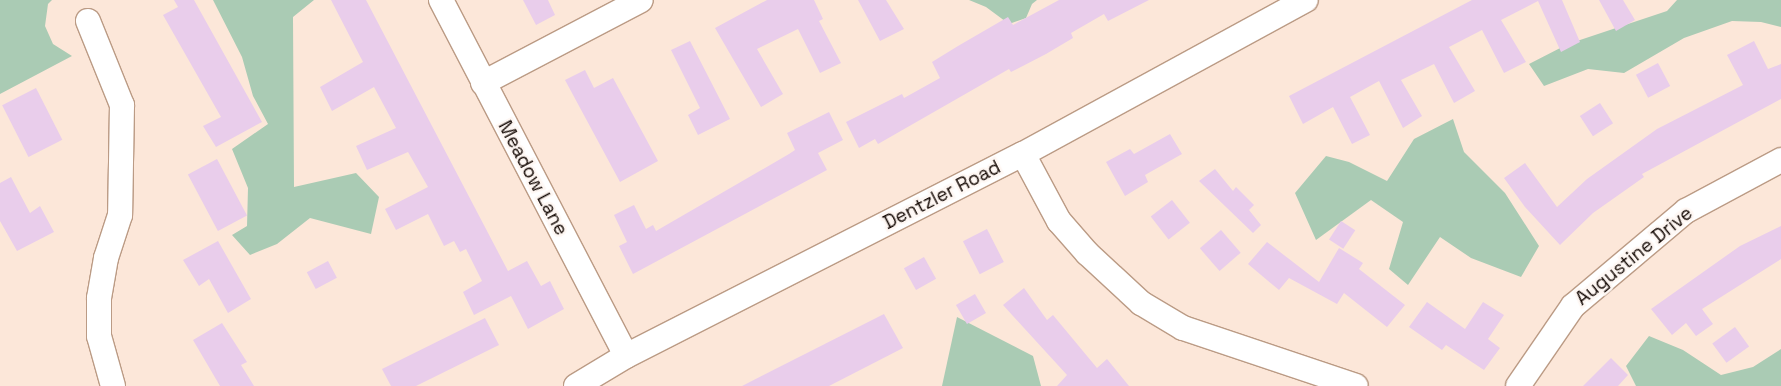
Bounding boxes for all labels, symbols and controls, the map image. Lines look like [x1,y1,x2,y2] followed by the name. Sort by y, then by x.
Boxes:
[493,117,573,239] street label: Meadow Lane
[880,156,1004,234] street label: Dentzler Road
[1571,202,1697,310] street label: Augustine Drive

